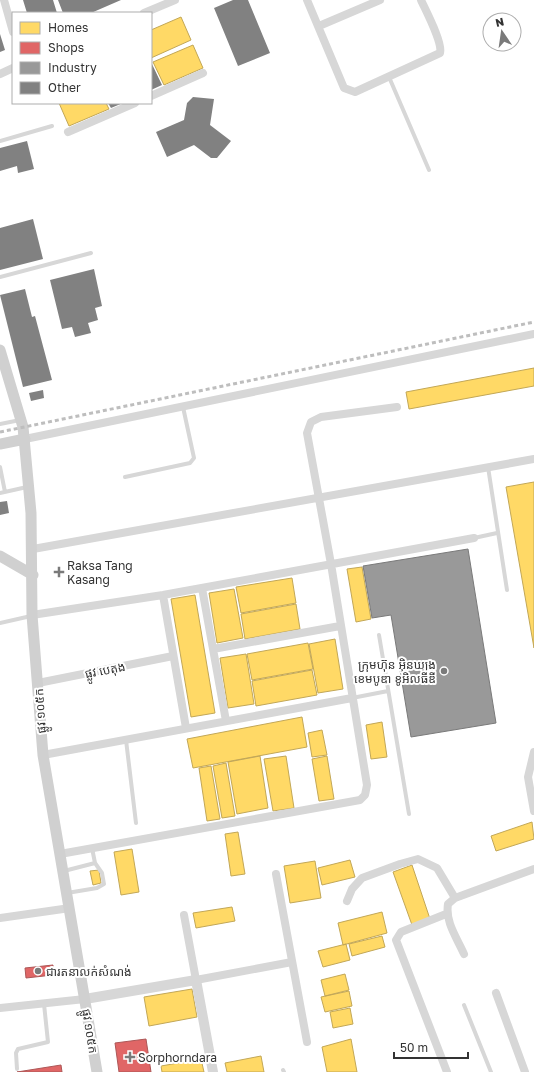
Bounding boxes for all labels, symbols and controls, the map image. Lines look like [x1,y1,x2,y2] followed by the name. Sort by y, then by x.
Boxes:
[12,12,152,104] legend
[482,12,522,52] north arrow
[494,14,505,29] text: N
[48,20,88,35] text: Homes
[48,40,84,55] text: Shops
[48,60,97,75] text: Industry
[48,80,81,95] text: Other
[67,558,133,587] place label: Raksa Tang Kasang
[54,567,64,577] marker: Raksa Tang Kasang
[354,657,436,686] place label: ក្រុមហ៊ុន អ៊ិនឃ្យុង ខេមបូឌា ខូអិលធីឌី
[84,659,127,685] street label: ផ្លូវ បេតុង
[439,666,449,676] marker: ក្រុមហ៊ុន អ៊ិនឃ្យុង ខេមបូឌា ខូអិលធីឌី
[31,688,53,734] street label: ផ្លូវ ១០៥ក
[46,964,132,979] place label: ជារតនាលក់សំណង់
[33,966,43,976] marker: ជារតនាលក់សំណង់
[76,1008,101,1055] street label: ផ្លូវ ១០៥ក
[394,1034,468,1060] scale bar
[400,1040,428,1055] text: 50 m
[138,1050,217,1065] place label: Sorphorndara
[125,1052,135,1062] marker: Sorphorndara

